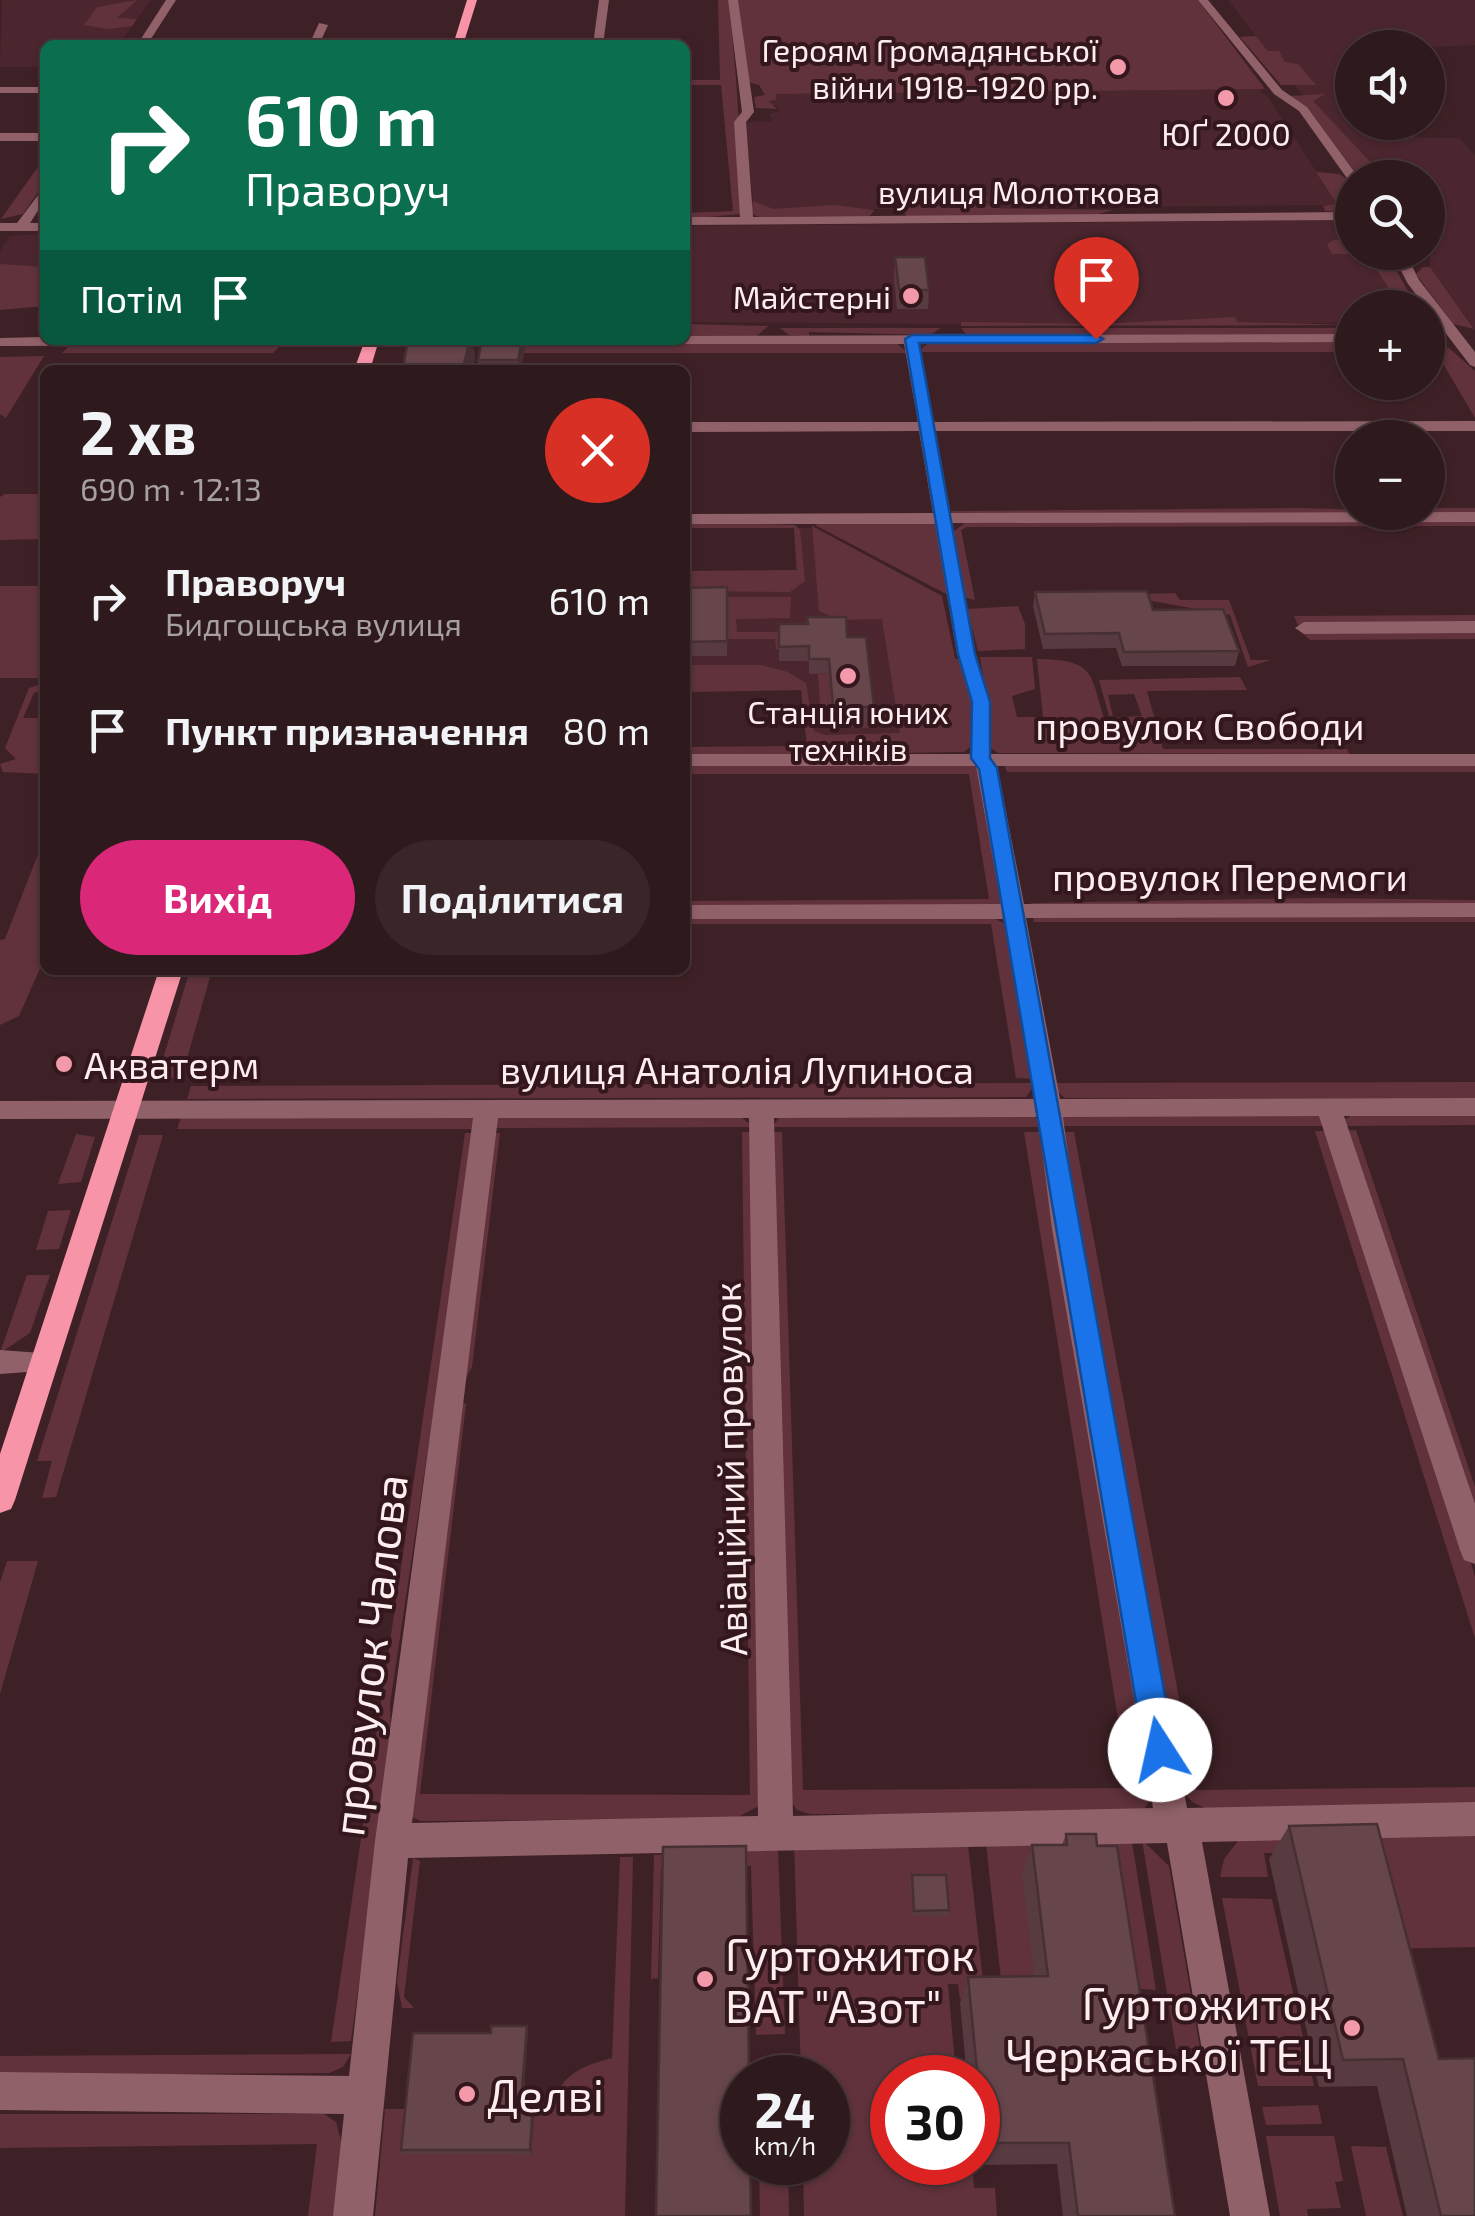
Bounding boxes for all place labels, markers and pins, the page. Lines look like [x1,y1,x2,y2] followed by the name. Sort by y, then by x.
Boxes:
[762,30,1099,105] place label: Героям Громадянської війни 1918-1920 рр.
[1107,56,1129,78] marker: Героям Громадянської війни 1918-1920 рр.
[1215,87,1237,109] marker: ЮҐ 2000
[1161,114,1291,152] place label: ЮҐ 2000
[1054,237,1139,340] pin
[733,277,891,315] place label: Майстерні
[900,285,922,307] marker: Майстерні
[837,665,859,687] marker: Станція юних техніків
[747,692,949,767] place label: Станція юних техніків
[84,1041,259,1087] place label: Акватерм
[53,1053,75,1075] marker: Акватерм
[725,1926,975,2032] place label: Гуртожиток ВАТ "Азот"
[694,1968,716,1990] marker: Гуртожиток ВАТ "Азот"
[1006,1975,1332,2081] place label: Гуртожиток Черкаської ТЕЦ
[1341,2017,1363,2039] marker: Гуртожиток Черкаської ТЕЦ
[487,2067,604,2121] place label: Делві
[456,2083,478,2105] marker: Делві

